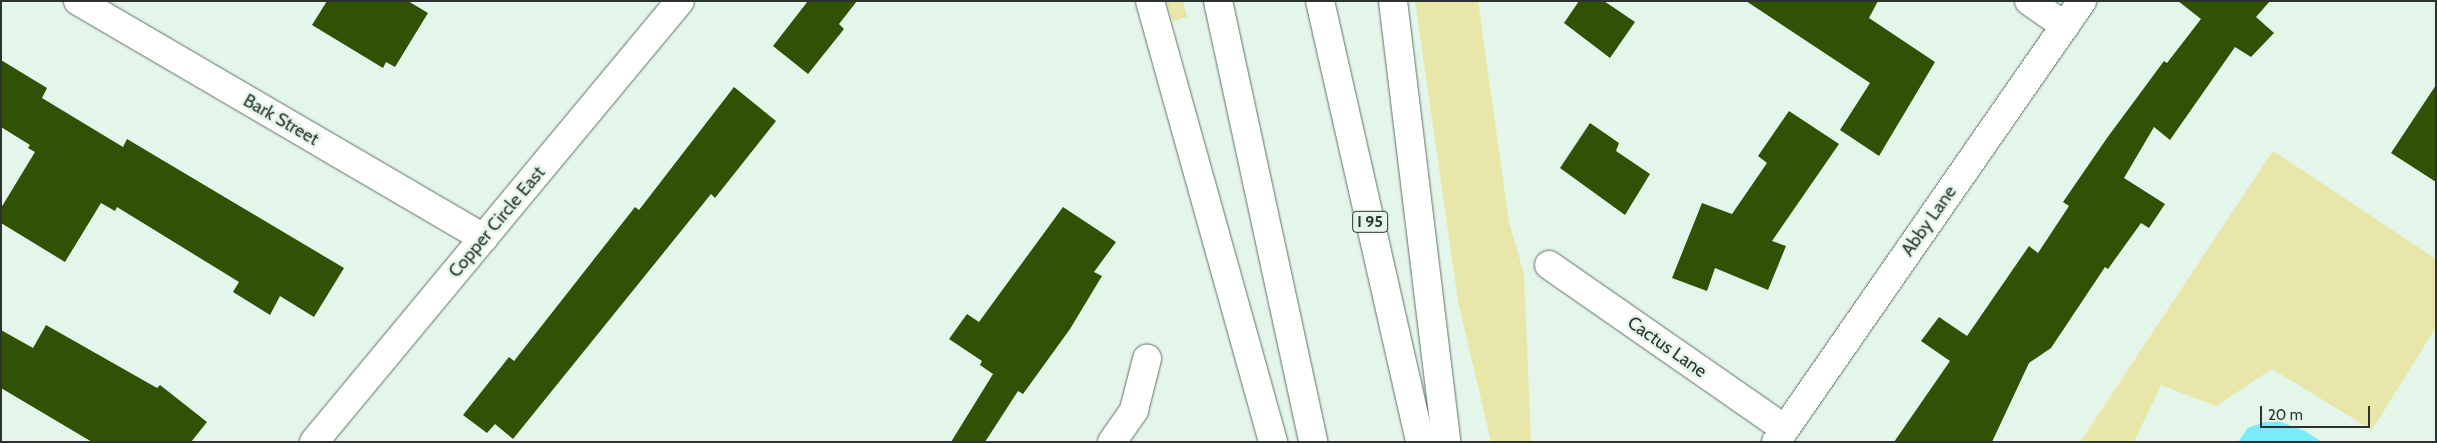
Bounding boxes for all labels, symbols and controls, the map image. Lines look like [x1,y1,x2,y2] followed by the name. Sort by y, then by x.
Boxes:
[239,90,323,150] street label: Bark Street
[444,162,550,282] street label: Copper Circle East
[1897,182,1961,260] street label: Abby Lane
[1351,208,1389,236] road number: I 95
[1623,312,1711,382] street label: Cactus Lane
[2262,396,2372,428] scale bar
[2268,406,2303,424] text: 20 m

